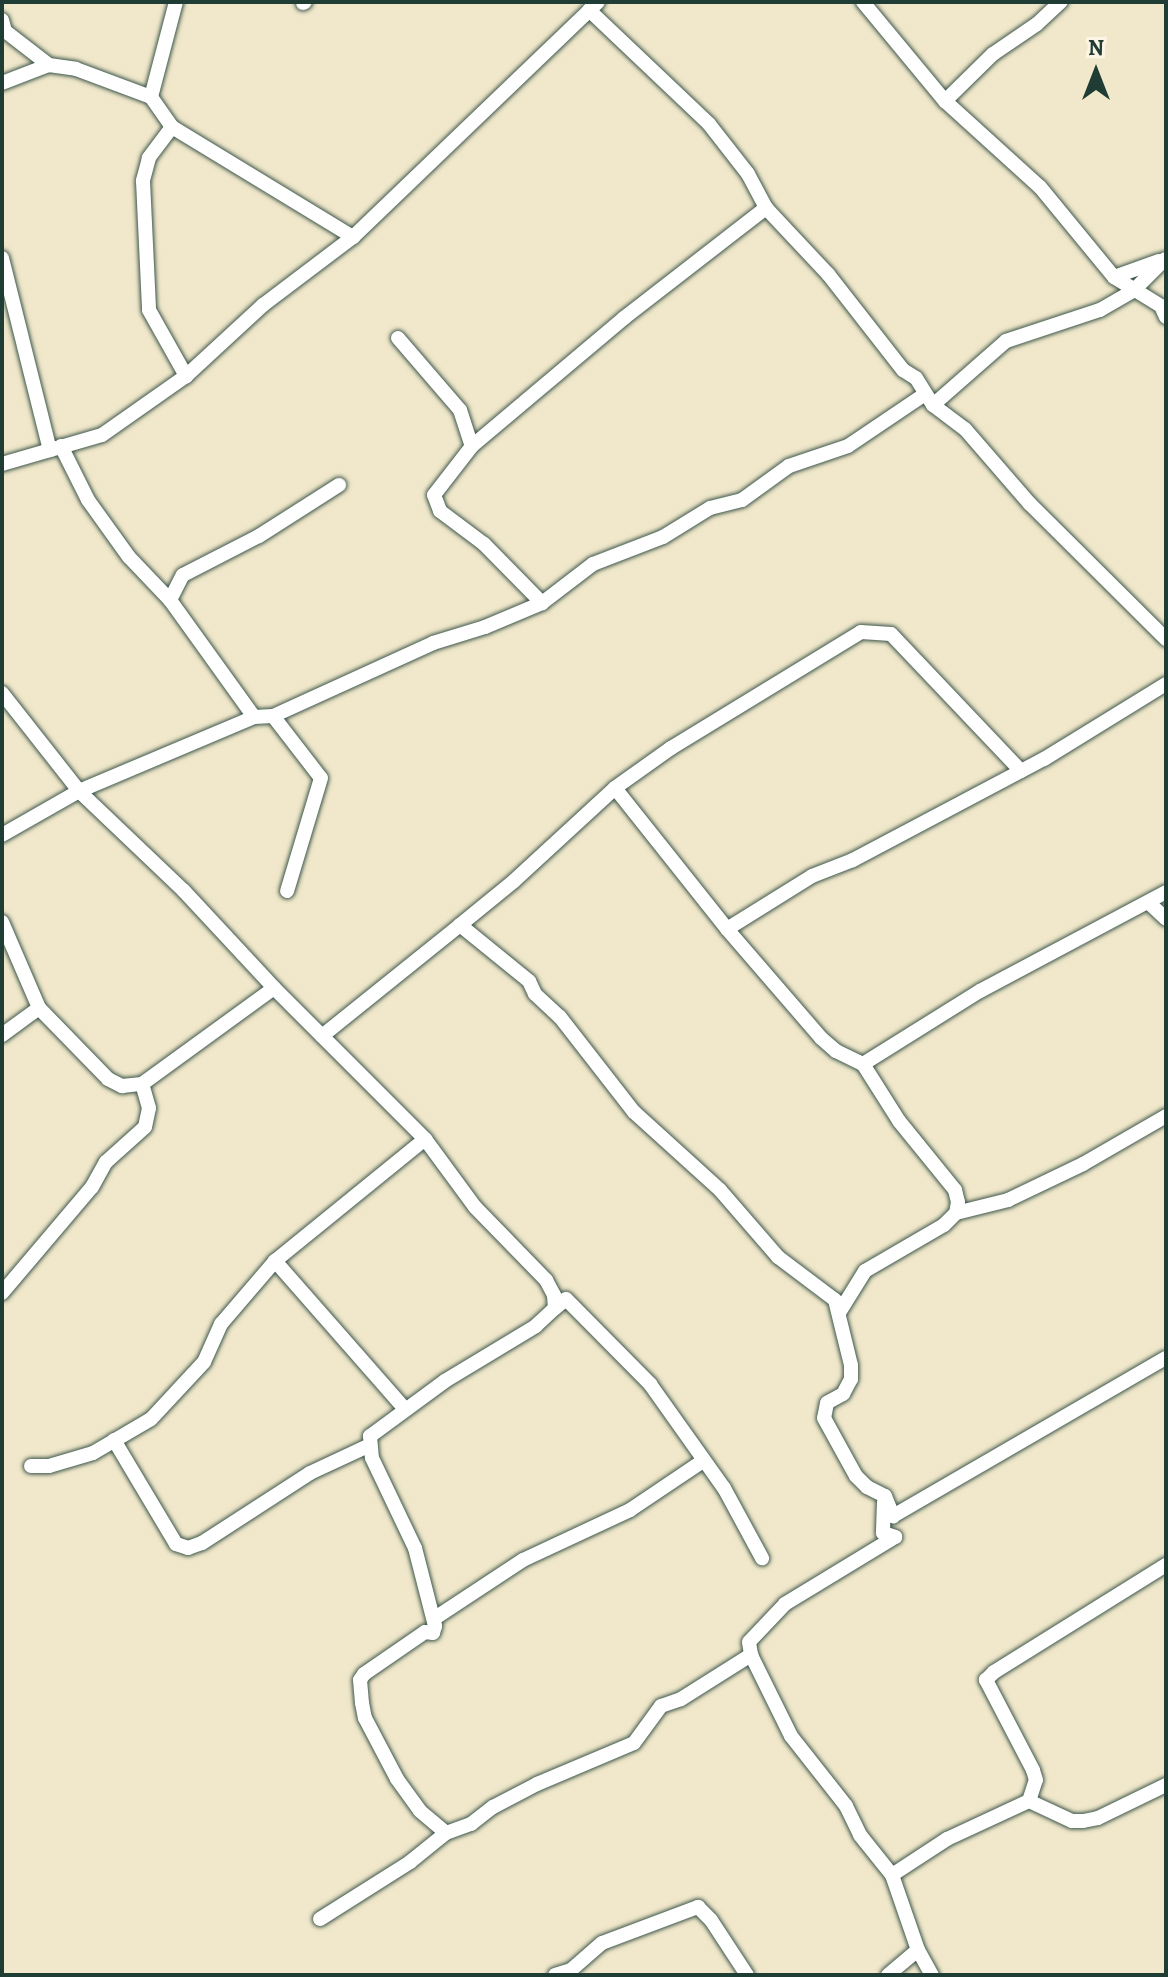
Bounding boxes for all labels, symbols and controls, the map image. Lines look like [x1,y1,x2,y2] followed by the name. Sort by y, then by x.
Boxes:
[1056,32,1136,112] north arrow
[1088,33,1104,63] text: N

